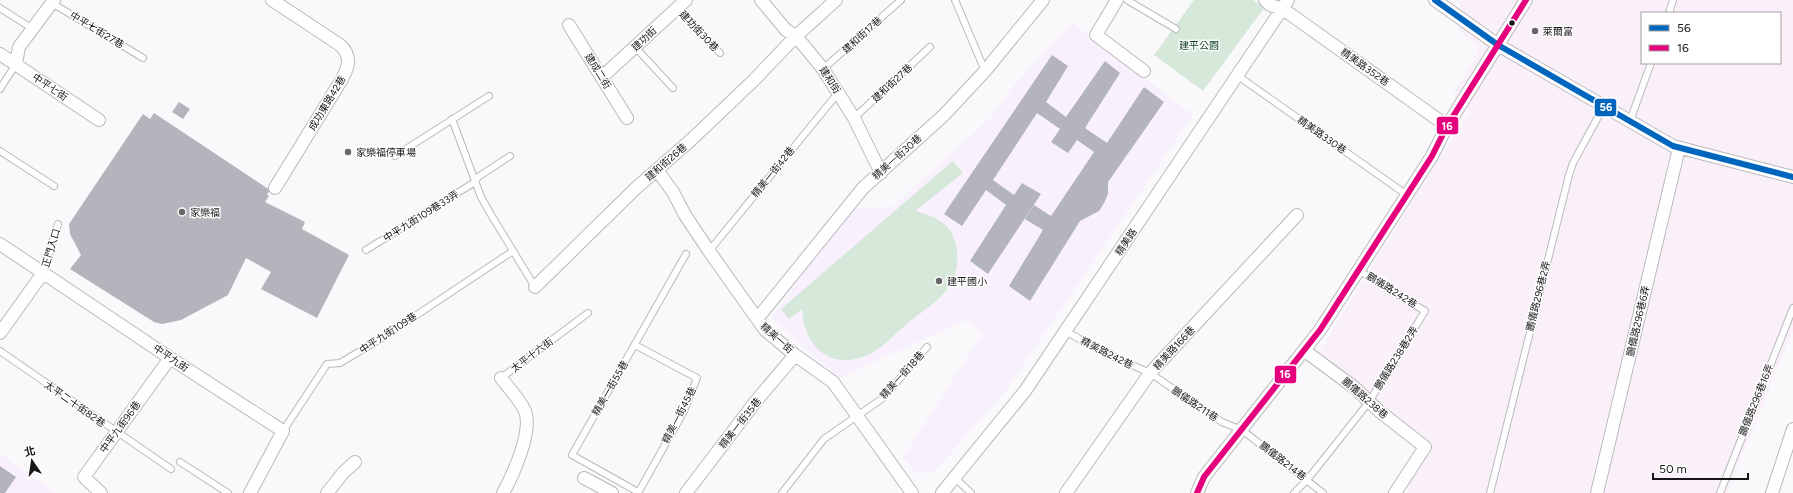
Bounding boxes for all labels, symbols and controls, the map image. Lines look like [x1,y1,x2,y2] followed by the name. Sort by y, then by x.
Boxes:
[676,8,722,54] street label: 建功街30巷
[68,9,126,51] street label: 中平七街27巷
[1641,12,1781,64] legend
[839,14,885,56] street label: 建和街17巷
[1507,18,1517,28] unlabelled marker
[1677,21,1691,35] text: 56
[629,24,659,54] street label: 建功街
[1543,25,1573,38] place label: 萊爾富
[1530,26,1540,36] marker: 萊爾富
[1179,39,1219,52] park label: 建平公園
[1677,41,1689,55] text: 16
[1338,45,1392,89] street label: 精美路352巷
[582,51,614,91] street label: 建成二街
[869,61,915,105] street label: 建和街27巷
[816,64,844,96] street label: 建和街
[30,70,70,104] street label: 中平七街
[306,73,348,133] street label: 成功東路42巷
[1594,98,1617,117] line badge: 56
[1600,101,1613,114] text: 56
[1295,113,1349,157] street label: 精美路330巷
[1436,116,1459,135] line badge: 16
[1441,120,1453,133] text: 16
[870,131,924,183] street label: 精美一街30巷
[642,140,690,184] street label: 建和街26巷
[748,144,798,200] street label: 精美一街42巷
[356,146,416,159] place label: 家樂福停車場
[343,147,353,157] marker: 家樂福停車場
[381,187,461,245] street label: 中平九街109巷33弄
[190,206,220,219] place label: 家樂福
[177,207,187,217] marker: 家樂福
[1112,226,1140,258] street label: 精美路
[39,227,63,269] street label: 正門入口
[1523,259,1553,333] street label: 鵬儀路296巷2弄
[1364,269,1420,311] street label: 鵬儀路242巷
[947,275,987,288] place label: 建平國小
[934,276,944,286] marker: 建平國小
[1624,284,1652,358] street label: 鵬儀路296巷6弄
[357,310,419,356] street label: 中平九街109巷
[758,320,796,356] street label: 精美一街
[1150,323,1198,373] street label: 精美路166巷
[1371,324,1421,392] street label: 鵬儀路238巷2弄
[1078,334,1136,372] street label: 精美路242巷
[508,335,556,375] street label: 太平十六街
[151,341,191,375] street label: 中平九街
[877,348,927,402] street label: 精美一街18巷
[589,358,631,418] street label: 精美一街55巷
[1736,362,1776,438] street label: 鵬儀路296巷16弄
[1274,365,1297,384] line badge: 16
[1279,368,1291,381] text: 16
[1339,374,1391,422] street label: 鵬儀路238巷
[42,378,108,430] street label: 太平二十街82巷
[659,384,699,446] street label: 精美一街45巷
[1169,384,1221,424] street label: 鵬儀路211巷
[716,395,764,451] street label: 精美一街35巷
[97,398,143,456] street label: 中平九街96巷
[1257,439,1309,483] street label: 鵬儀路214巷
[12,441,52,481] north arrow
[23,444,37,459] text: 北
[1653,455,1748,481] scale bar
[1659,462,1687,476] text: 50 m

